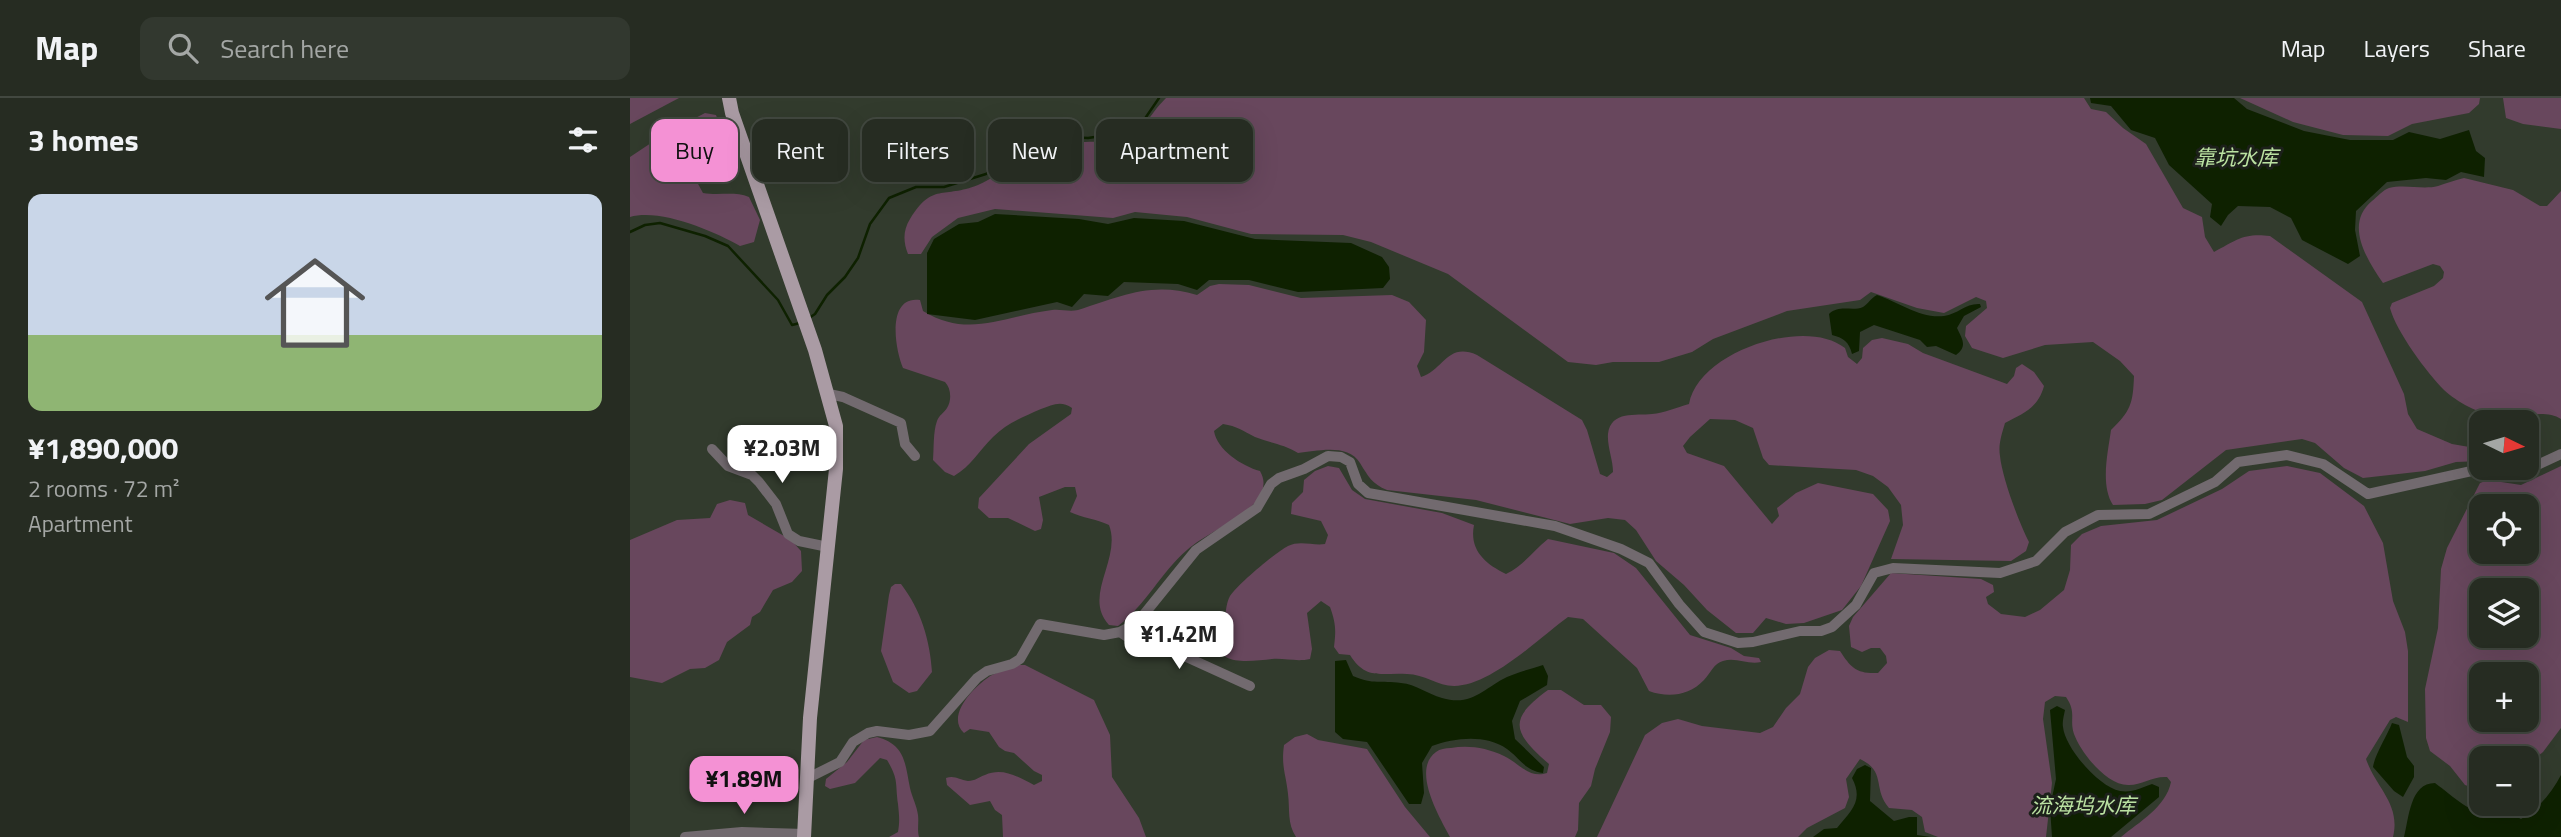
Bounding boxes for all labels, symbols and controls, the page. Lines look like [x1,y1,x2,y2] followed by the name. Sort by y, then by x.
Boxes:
[140,17,630,80] search box
[35,23,98,73] text: Map
[164,29,202,67] icon: search
[220,29,349,68] text: Search here
[2281,30,2326,66] text: Map
[2364,30,2430,66] text: Layers
[2468,30,2526,66] text: Share
[28,117,139,163] text: 3 homes
[651,119,738,182] chip: Buy
[752,119,848,182] chip: Rent
[862,119,974,182] chip: Filters
[988,119,1082,182] chip: New
[1096,119,1253,182] chip: Apartment
[564,121,602,159] icon: filters
[2194,141,2281,173] water label: 靠坑水库
[252,240,378,366] icon: home
[2469,410,2539,480] north arrow
[2469,410,2539,816] map controls
[28,425,178,471] text: ¥1,890,000
[725,426,839,485] pin: ¥2.03M
[743,430,821,465] text: ¥2.03M
[28,471,179,506] text: 2 rooms · 72 m²
[2469,494,2539,564] button: locate
[28,506,133,541] text: Apartment
[2469,578,2539,648] button: layers
[1122,612,1236,671] pin: ¥1.42M
[1140,616,1218,651] text: ¥1.42M
[2469,662,2539,732] button: +
[2469,746,2539,816] button: −
[687,756,801,816] pin: ¥1.89M
[705,761,783,796] text: ¥1.89M
[2031,789,2138,821] water label: 流海坞水库

